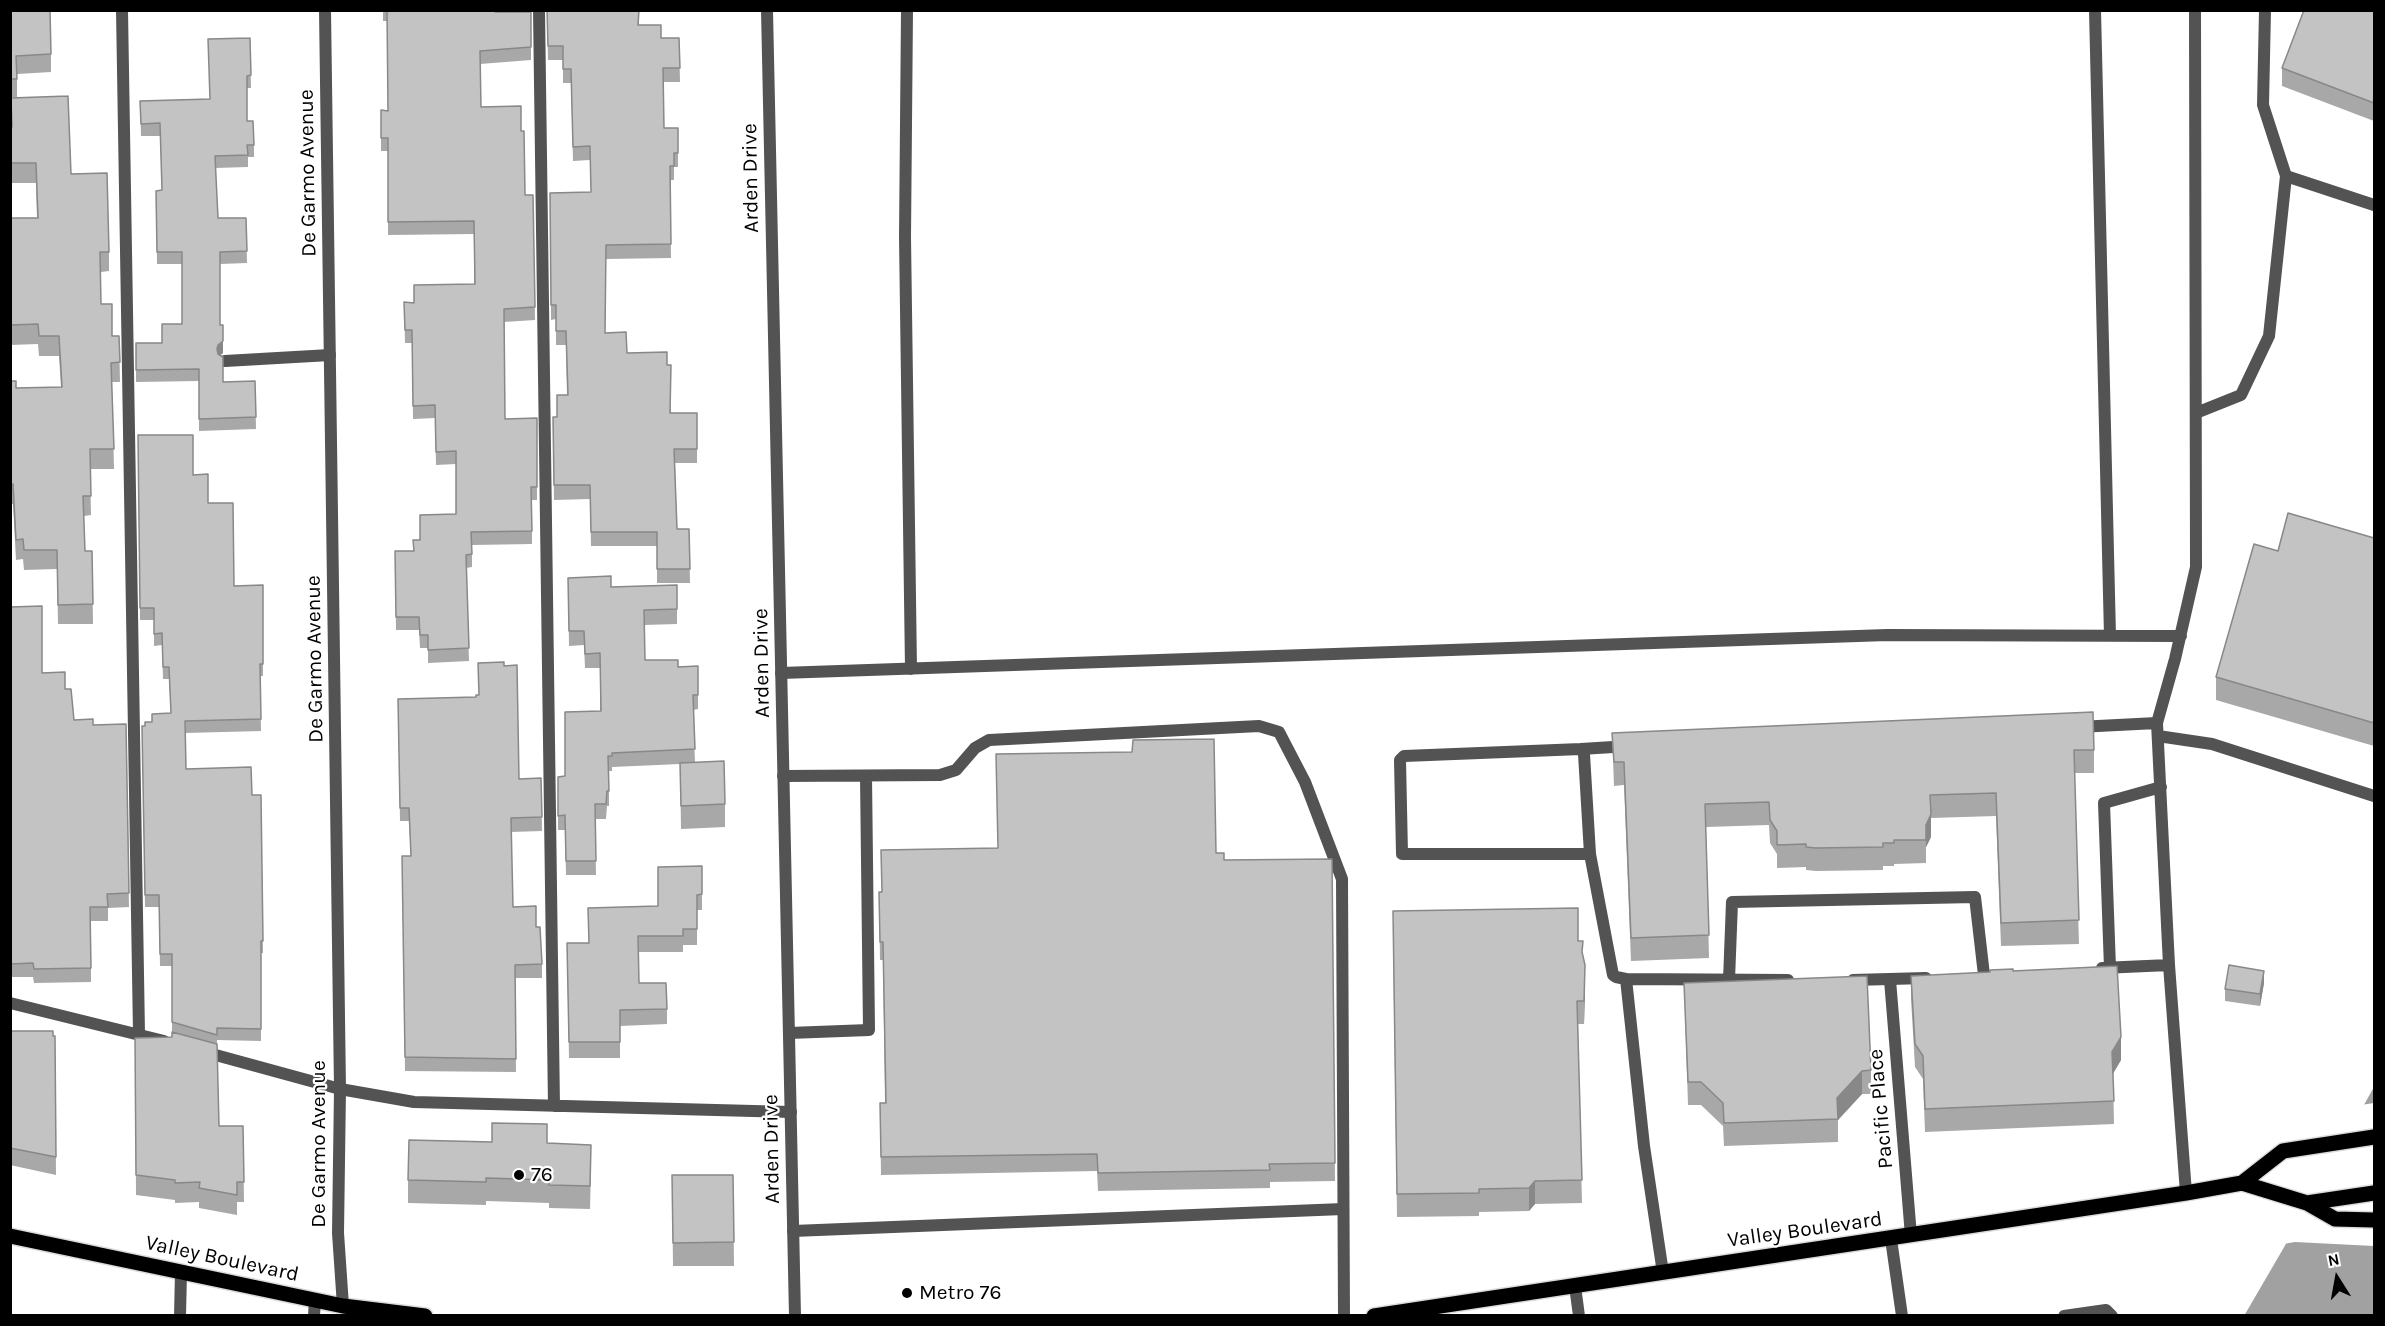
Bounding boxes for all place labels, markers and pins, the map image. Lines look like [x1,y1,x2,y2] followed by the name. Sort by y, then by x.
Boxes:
[531,1162,553,1188] place label: 76
[512,1168,526,1182] marker: 76
[919,1280,1001,1306] place label: Metro 76
[900,1286,914,1300] marker: Metro 76

